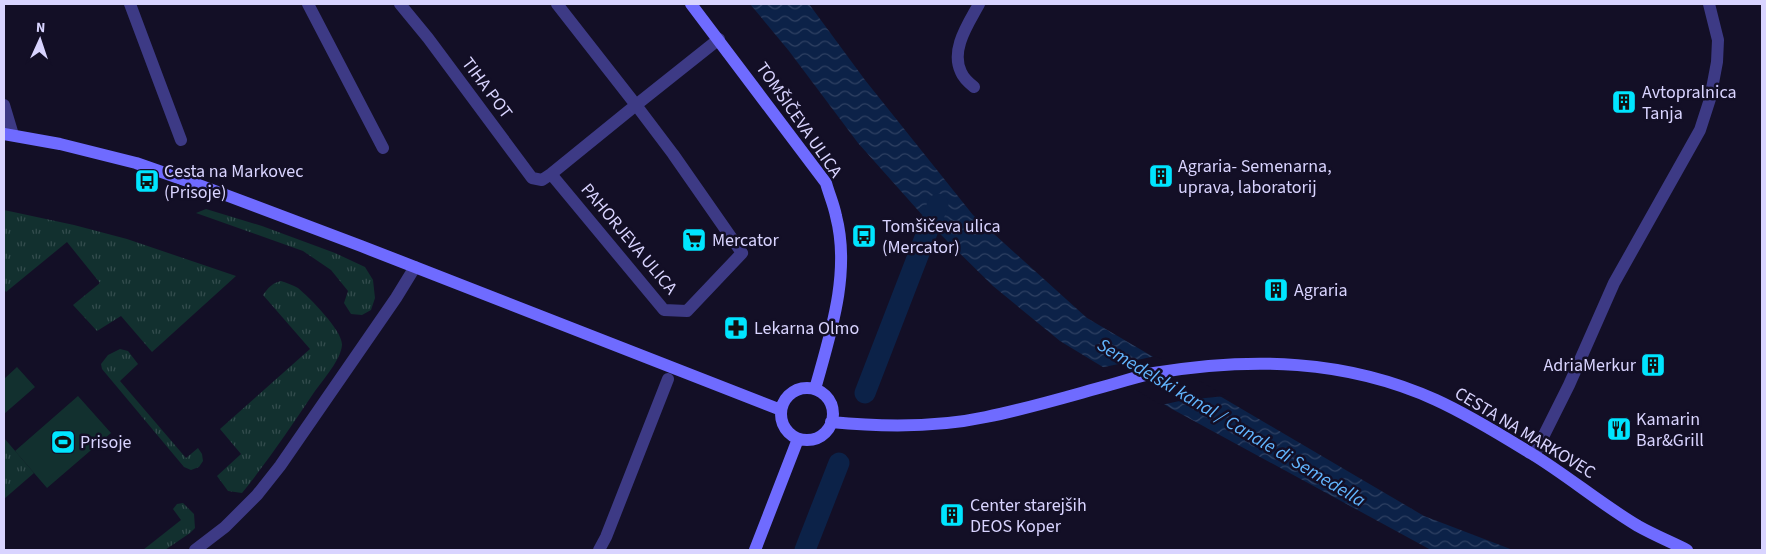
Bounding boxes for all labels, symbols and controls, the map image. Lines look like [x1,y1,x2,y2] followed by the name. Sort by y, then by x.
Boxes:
[15,15,65,65] north arrow
[35,18,46,38] text: N
[456,52,519,124] street label: TIHA POT
[750,57,848,183] street label: TOMŠIČEVA ULICA
[1642,80,1737,126] place label: Avtopralnica Tanja
[1611,89,1637,115] building icon: Avtopralnica Tanja
[1178,154,1332,200] place label: Agraria- Semenarna, uprava, laboratorij
[164,159,303,205] place label: Cesta na Markovec (Prisoje)
[1148,163,1174,189] building icon: Agraria- Semenarna, uprava, laboratorij
[134,168,160,194] bus stop icon: Cesta na Markovec (Prisoje)
[575,178,683,300] street label: PAHORJEVA ULICA
[882,214,1001,260] place label: Tomšičeva ulica (Mercator)
[851,223,877,249] bus stop icon: Tomšičeva ulica (Mercator)
[681,227,707,253] supermarket icon: Mercator
[712,228,780,253] place label: Mercator
[1263,277,1289,303] building icon: Agraria
[1294,278,1347,303] place label: Agraria
[723,315,749,341] pharmacy icon: Lekarna Olmo
[754,316,859,341] place label: Lekarna Olmo
[1092,332,1370,514] water label: Semedelski kanal / Canale di Semedella
[1640,352,1666,378] building icon: AdriaMerkur
[1544,353,1637,378] place label: AdriaMerkur
[1450,381,1600,485] street label: CESTA NA MARKOVEC
[1636,407,1704,453] place label: Kamarin Bar&Grill
[1606,416,1632,442] restaurant icon: Kamarin Bar&Grill
[50,429,76,455] sports icon: Prisoje
[80,430,132,455] place label: Prisoje
[970,493,1087,539] place label: Center starejših DEOS Koper
[939,502,965,528] building icon: Center starejših DEOS Koper

